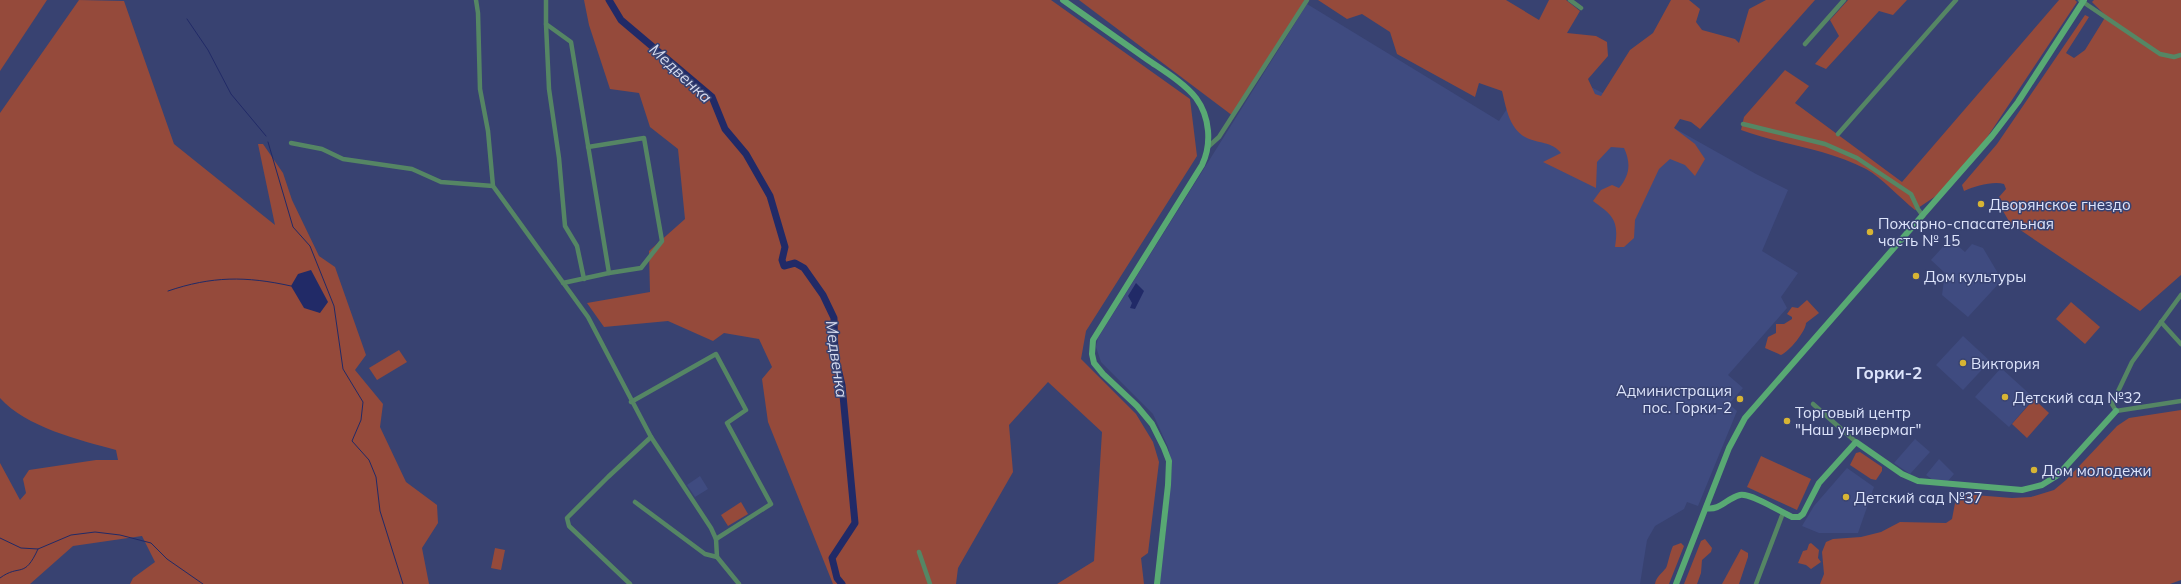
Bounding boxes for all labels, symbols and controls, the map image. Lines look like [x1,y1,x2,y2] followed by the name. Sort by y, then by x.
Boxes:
[646,39,717,107] water label: Медвенка
[1989,195,2131,214] place label: Дворянское гнездо
[1976,199,1986,209] marker: Дворянское гнездо
[1878,214,2054,250] place label: Пожарно-спасательная часть № 15
[1865,227,1875,237] marker: Пожарно-спасательная часть № 15
[1924,267,2026,286] place label: Дом культуры
[1911,271,1921,281] marker: Дом культуры
[822,319,852,399] water label: Медвенка
[1971,354,2040,373] place label: Виктория
[1958,358,1968,368] marker: Виктория
[1856,362,1922,383] district label: Горки-2
[1616,381,1732,417] place label: Администрация пос. Горки-2
[2013,388,2142,407] place label: Детский сад №32
[2000,392,2010,402] marker: Детский сад №32
[1735,394,1745,404] marker: Администрация пос. Горки-2
[1795,403,1921,439] place label: Торговый центр "Наш универмаг"
[1782,416,1792,426] marker: Торговый центр "Наш универмаг"
[2042,461,2151,480] place label: Дом молодежи
[2029,465,2039,475] marker: Дом молодежи
[1854,488,1983,507] place label: Детский сад №37
[1841,492,1851,502] marker: Детский сад №37

